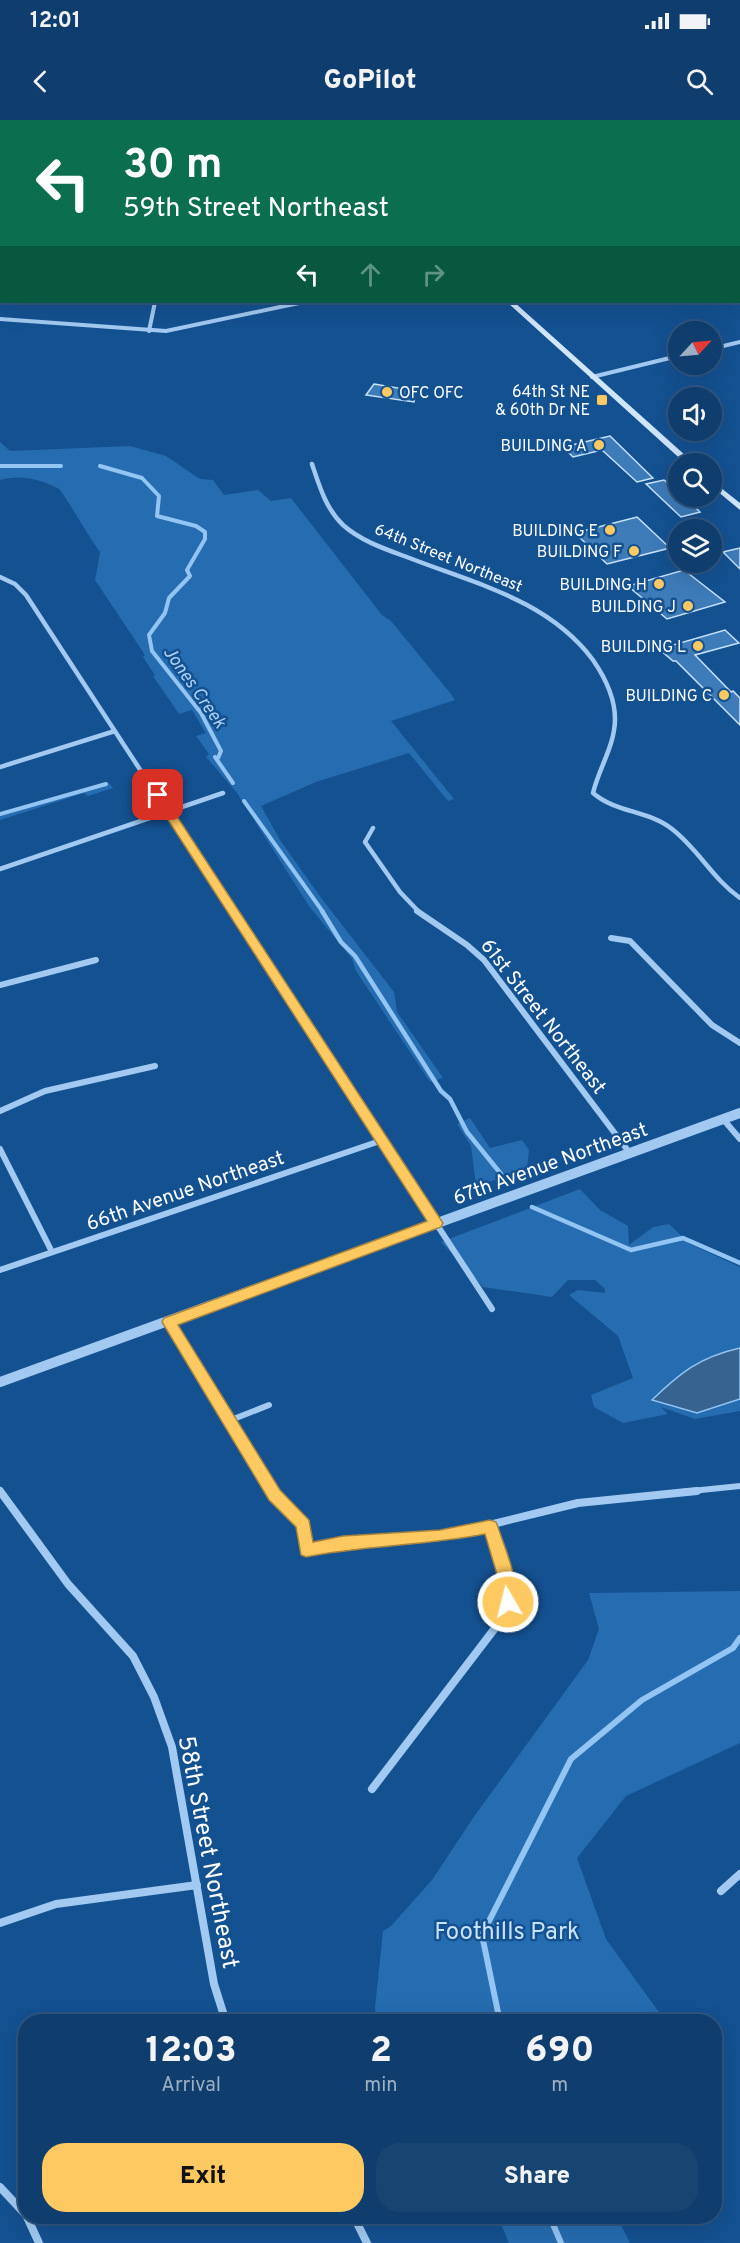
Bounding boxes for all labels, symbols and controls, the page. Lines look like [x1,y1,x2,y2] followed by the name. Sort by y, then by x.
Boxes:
[30,8,81,35] text: 12:01
[324,64,416,98] text: GoPilot
[24,65,57,98] icon: back
[683,65,716,98] icon: search
[123,140,222,193] text: 30 m
[24,144,102,222] icon: left
[123,192,389,226] text: 59th Street Northeast
[291,258,324,291] icon: left
[354,258,387,291] icon: ahead
[417,258,450,291] icon: right
[668,321,722,375] north arrow
[668,321,722,573] map controls
[495,383,590,421] place label: 64th St NE & 60th Dr NE
[399,384,464,404] place label: OFC OFC
[380,385,394,399] marker: OFC OFC
[668,387,722,441] button: sound
[595,393,609,407] marker: 64th St NE & 60th Dr NE
[501,437,587,457] place label: BUILDING A
[592,438,606,452] marker: BUILDING A
[668,453,722,507] button: search
[668,519,722,573] button: layers
[371,520,525,598] street label: 64th Street Northeast
[512,522,598,542] place label: BUILDING E
[603,523,617,537] marker: BUILDING E
[537,543,622,563] place label: BUILDING F
[627,544,641,558] marker: BUILDING F
[560,576,647,596] place label: BUILDING H
[652,577,666,591] marker: BUILDING H
[591,598,676,618] place label: BUILDING J
[681,599,695,613] marker: BUILDING J
[601,638,686,658] place label: BUILDING L
[691,639,705,653] marker: BUILDING L
[157,642,231,734] water label: Jones Creek
[625,687,712,707] place label: BUILDING C
[717,688,731,702] marker: BUILDING C
[132,769,183,820] pin
[141,778,174,811] icon: arrive
[474,934,611,1100] street label: 61st Street Northeast
[450,1118,652,1212] street label: 67th Avenue Northeast
[83,1146,288,1238] street label: 66th Avenue Northeast
[476,1570,540,1634] position arrow
[170,1733,244,1971] street label: 58th Street Northeast
[434,1918,580,1948] park label: Foothills Park
[146,2029,237,2075] text: 12:03
[370,2029,392,2075] text: 2
[525,2029,594,2075] text: 690
[161,2073,221,2099] text: Arrival
[364,2073,398,2099] text: min
[551,2073,568,2099] text: m
[42,2143,364,2212] button: Exit
[376,2143,698,2212] button: Share

